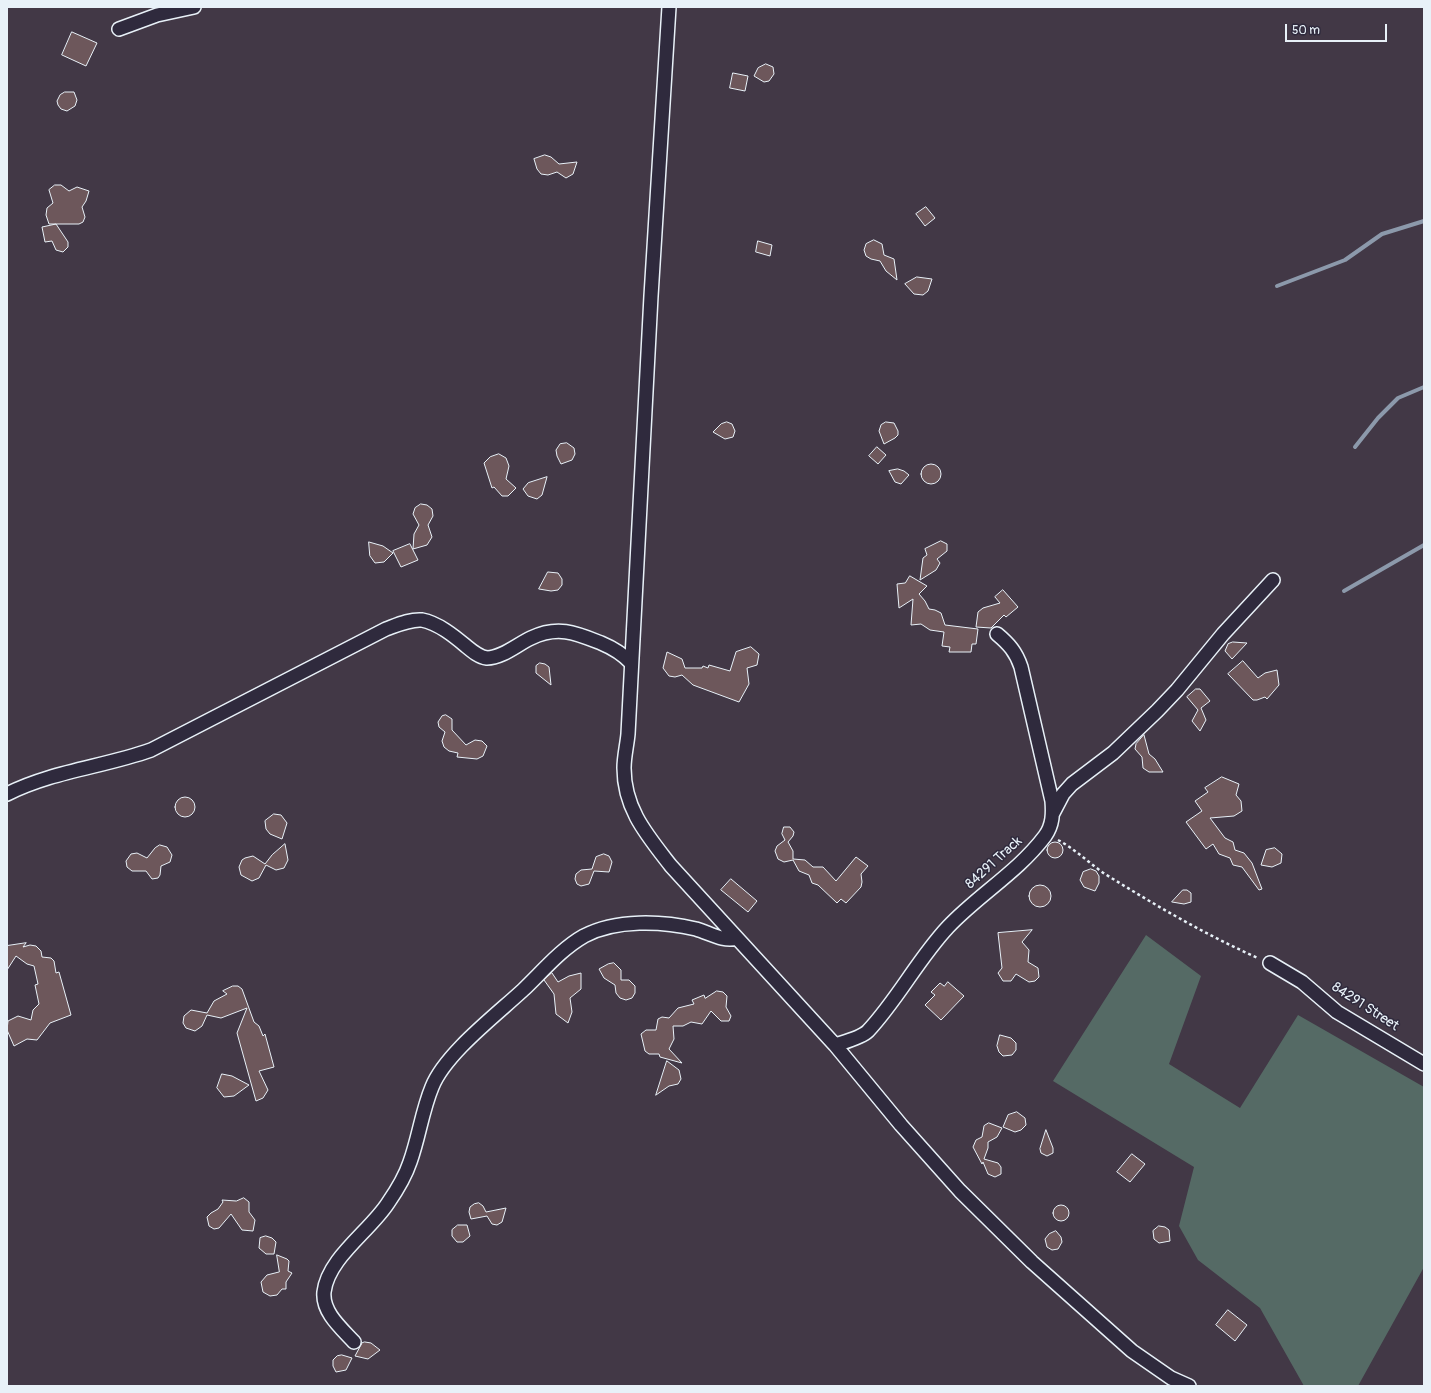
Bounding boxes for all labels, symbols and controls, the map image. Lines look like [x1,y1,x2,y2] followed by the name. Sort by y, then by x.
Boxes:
[1287,16,1389,42] scale bar
[1292,23,1320,38] text: 50 m
[962,833,1026,893] street label: 84291 Track
[1328,979,1402,1035] street label: 84291 Street

